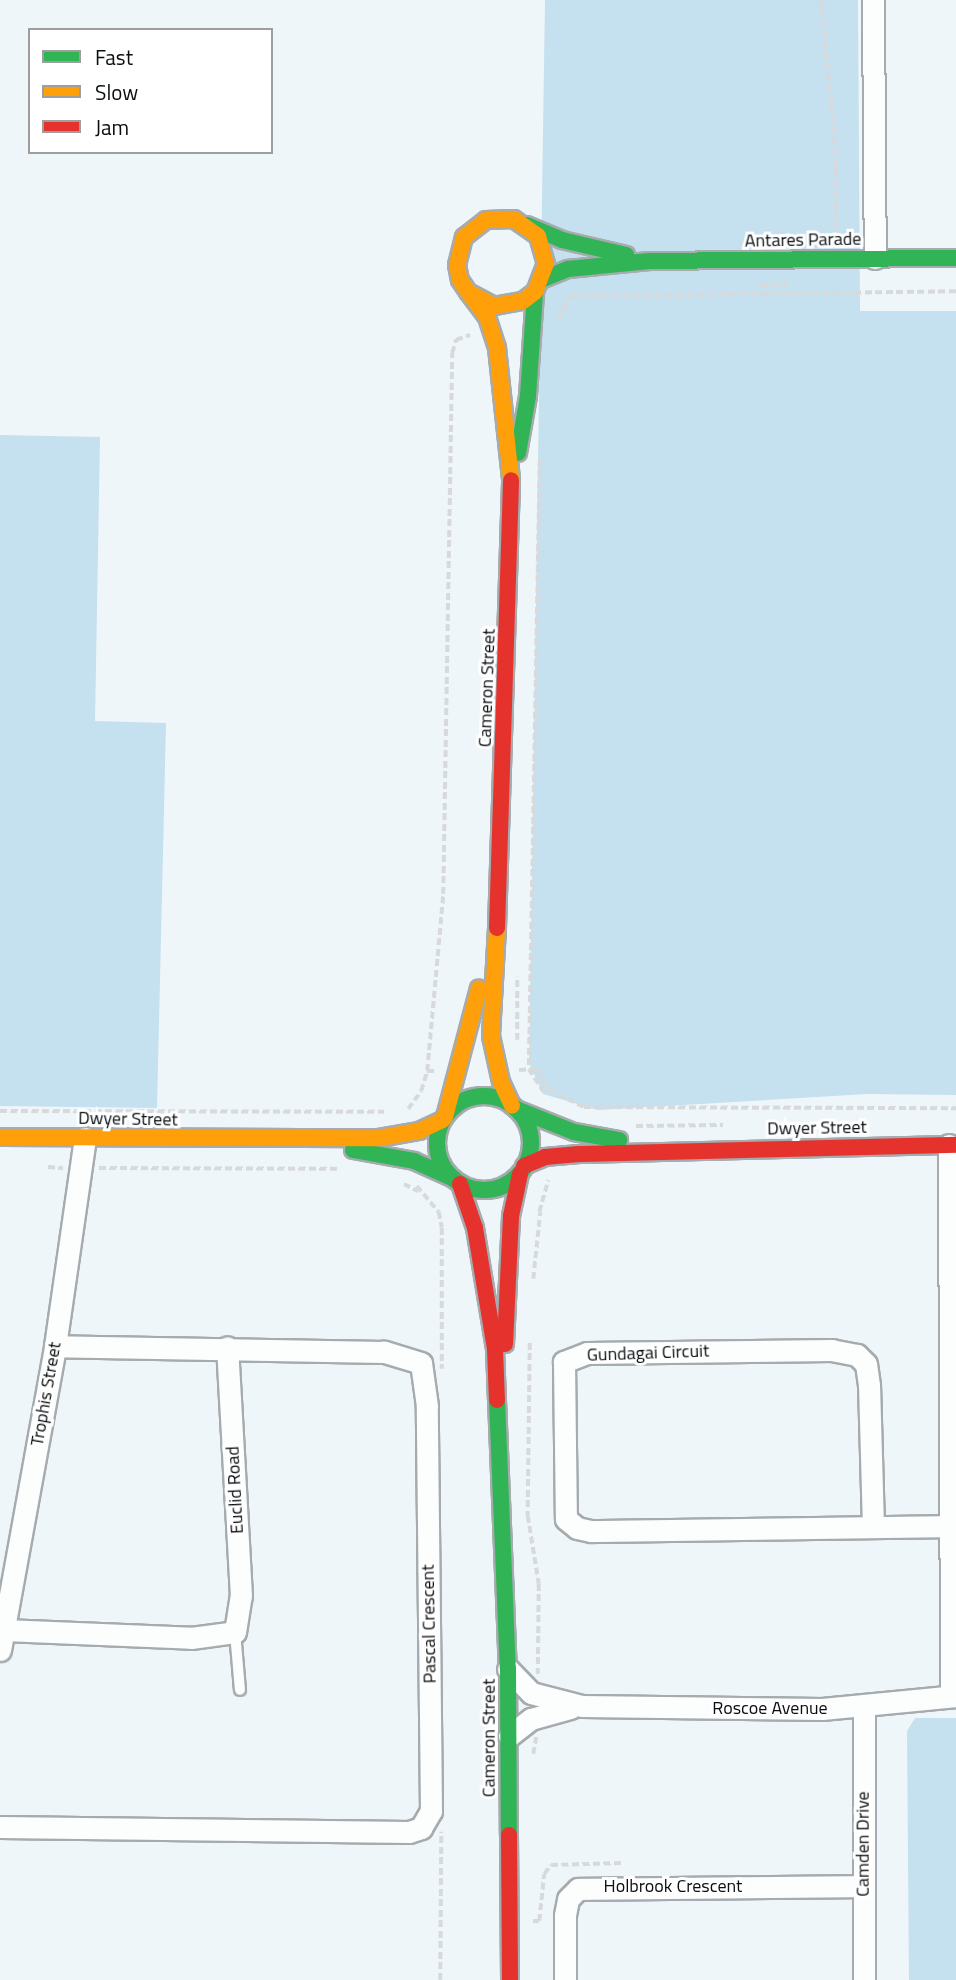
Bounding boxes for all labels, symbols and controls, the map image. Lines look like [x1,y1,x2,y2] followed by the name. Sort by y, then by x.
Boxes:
[28,28,273,154] legend
[95,41,133,73] text: Fast
[95,76,138,108] text: Slow
[95,111,129,143] text: Jam
[745,228,861,252] street label: Antares Parade
[474,628,500,748] street label: Cameron Street
[78,1107,178,1131] street label: Dwyer Street
[767,1116,867,1140] street label: Dwyer Street
[26,1340,66,1448] street label: Trophis Street
[586,1340,710,1366] street label: Gundagai Circuit
[222,1446,248,1534] street label: Euclid Road
[417,1564,441,1684] street label: Pascal Crescent
[478,1679,500,1797] street label: Cameron Street
[712,1697,828,1719] street label: Roscoe Avenue
[852,1791,874,1897] street label: Camden Drive
[604,1875,742,1897] street label: Holbrook Crescent

